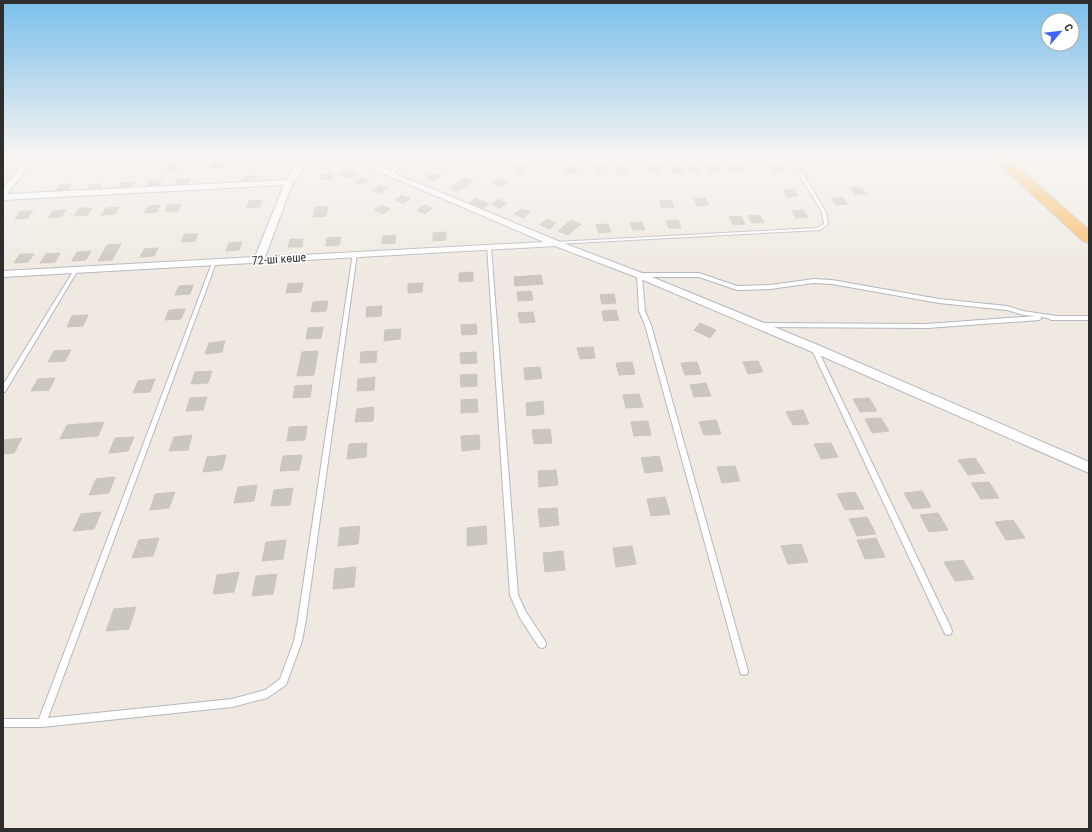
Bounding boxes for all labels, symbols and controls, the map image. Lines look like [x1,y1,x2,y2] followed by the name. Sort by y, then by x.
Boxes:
[1040,12,1080,52] north arrow
[1061,22,1076,33] text: С
[251,250,307,268] street label: 72-ші көше

